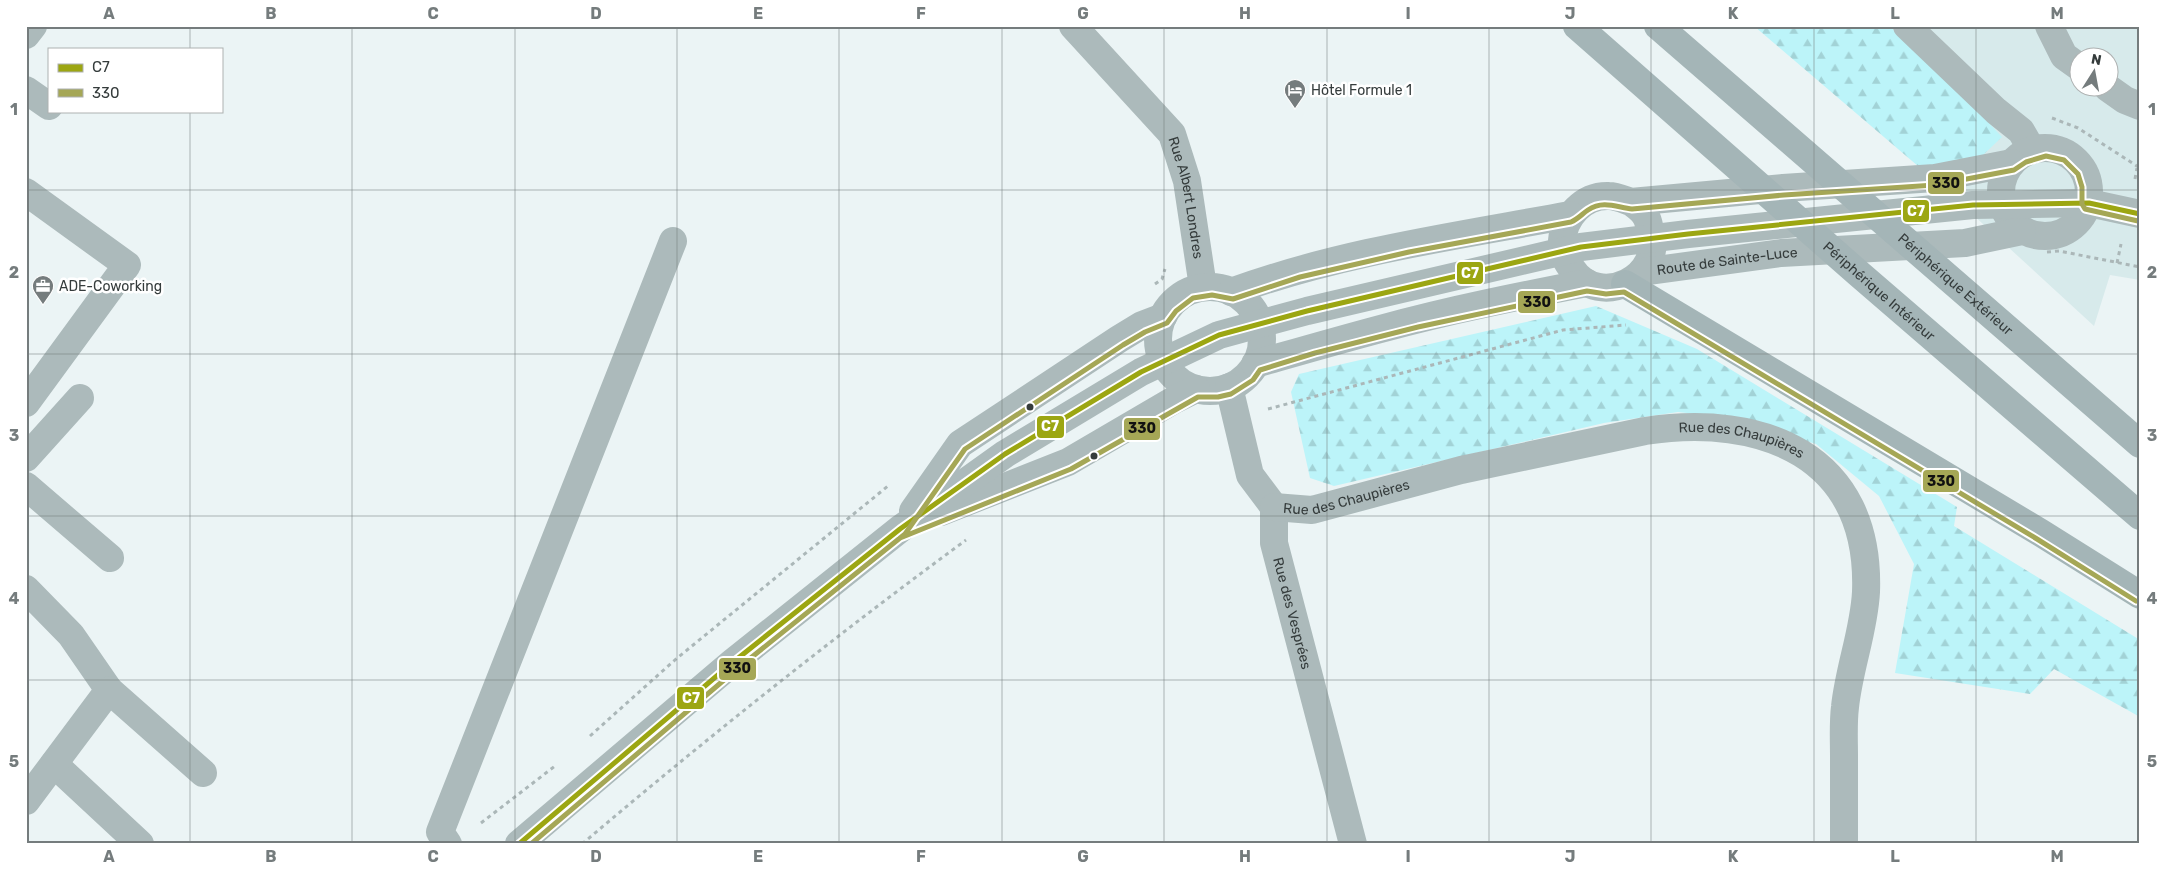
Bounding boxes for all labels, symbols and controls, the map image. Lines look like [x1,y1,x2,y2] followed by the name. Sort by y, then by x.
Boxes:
[103,4,115,23] text: A
[265,4,277,23] text: B
[427,4,439,23] text: C
[590,4,602,23] text: D
[753,4,763,23] text: E
[916,4,926,23] text: F
[1077,4,1089,23] text: G
[1239,4,1251,23] text: H
[1405,4,1411,23] text: I
[1565,4,1575,23] text: J
[1728,4,1739,23] text: K
[1890,4,1900,23] text: L
[2050,4,2064,23] text: M
[48,48,222,112] legend
[2068,48,2118,98] north arrow
[2090,50,2103,69] text: N
[92,58,110,76] text: C7
[1283,78,1307,109] hotel icon: Hôtel Formule 1
[1311,82,1412,99] place label: Hôtel Formule 1
[92,84,120,102] text: 330
[10,100,18,119] text: 1
[2148,100,2156,119] text: 1
[1164,135,1207,260] street label: Rue Albert Londres
[1927,171,1965,195] line badge: 330
[1932,175,1960,192] text: 330
[1902,199,1930,223] line badge: C7
[1907,203,1925,220] text: C7
[1894,230,2017,339] street label: Périphérique Extérieur
[1819,238,1939,345] street label: Périphérique Intérieur
[1656,244,1798,279] street label: Route de Sainte-Luce
[1456,261,1484,285] line badge: C7
[9,263,19,282] text: 2
[2147,263,2157,282] text: 2
[1461,265,1479,282] text: C7
[31,274,55,305] office icon: ADE-Coworking
[59,278,162,295] place label: ADE-Coworking
[1517,290,1556,314] line badge: 330
[1523,294,1551,311] text: 330
[1025,402,1035,412] unlabelled marker
[1036,415,1065,439] line badge: C7
[1123,417,1161,441] line badge: 330
[1041,418,1059,435] text: C7
[1678,419,1807,462] street label: Rue des Chaupières
[1128,420,1156,437] text: 330
[9,426,19,445] text: 3
[2147,426,2157,445] text: 3
[1089,451,1099,461] unlabelled marker
[1922,469,1960,493] line badge: 330
[1927,473,1955,490] text: 330
[1283,476,1412,519] street label: Rue des Chaupières
[1269,555,1315,671] street label: Rue des Vesprées
[9,589,20,608] text: 4
[2147,589,2158,608] text: 4
[718,657,757,681] line badge: 330
[723,660,751,677] text: 330
[676,686,705,710] line badge: C7
[682,690,700,707] text: C7
[9,752,19,771] text: 5
[2147,752,2157,771] text: 5
[103,847,115,866] text: A
[265,847,277,866] text: B
[427,847,439,866] text: C
[590,847,602,866] text: D
[753,847,763,866] text: E
[916,847,926,866] text: F
[1077,847,1089,866] text: G
[1239,847,1251,866] text: H
[1405,847,1411,866] text: I
[1565,847,1575,866] text: J
[1728,847,1739,866] text: K
[1890,847,1900,866] text: L
[2050,847,2064,866] text: M

